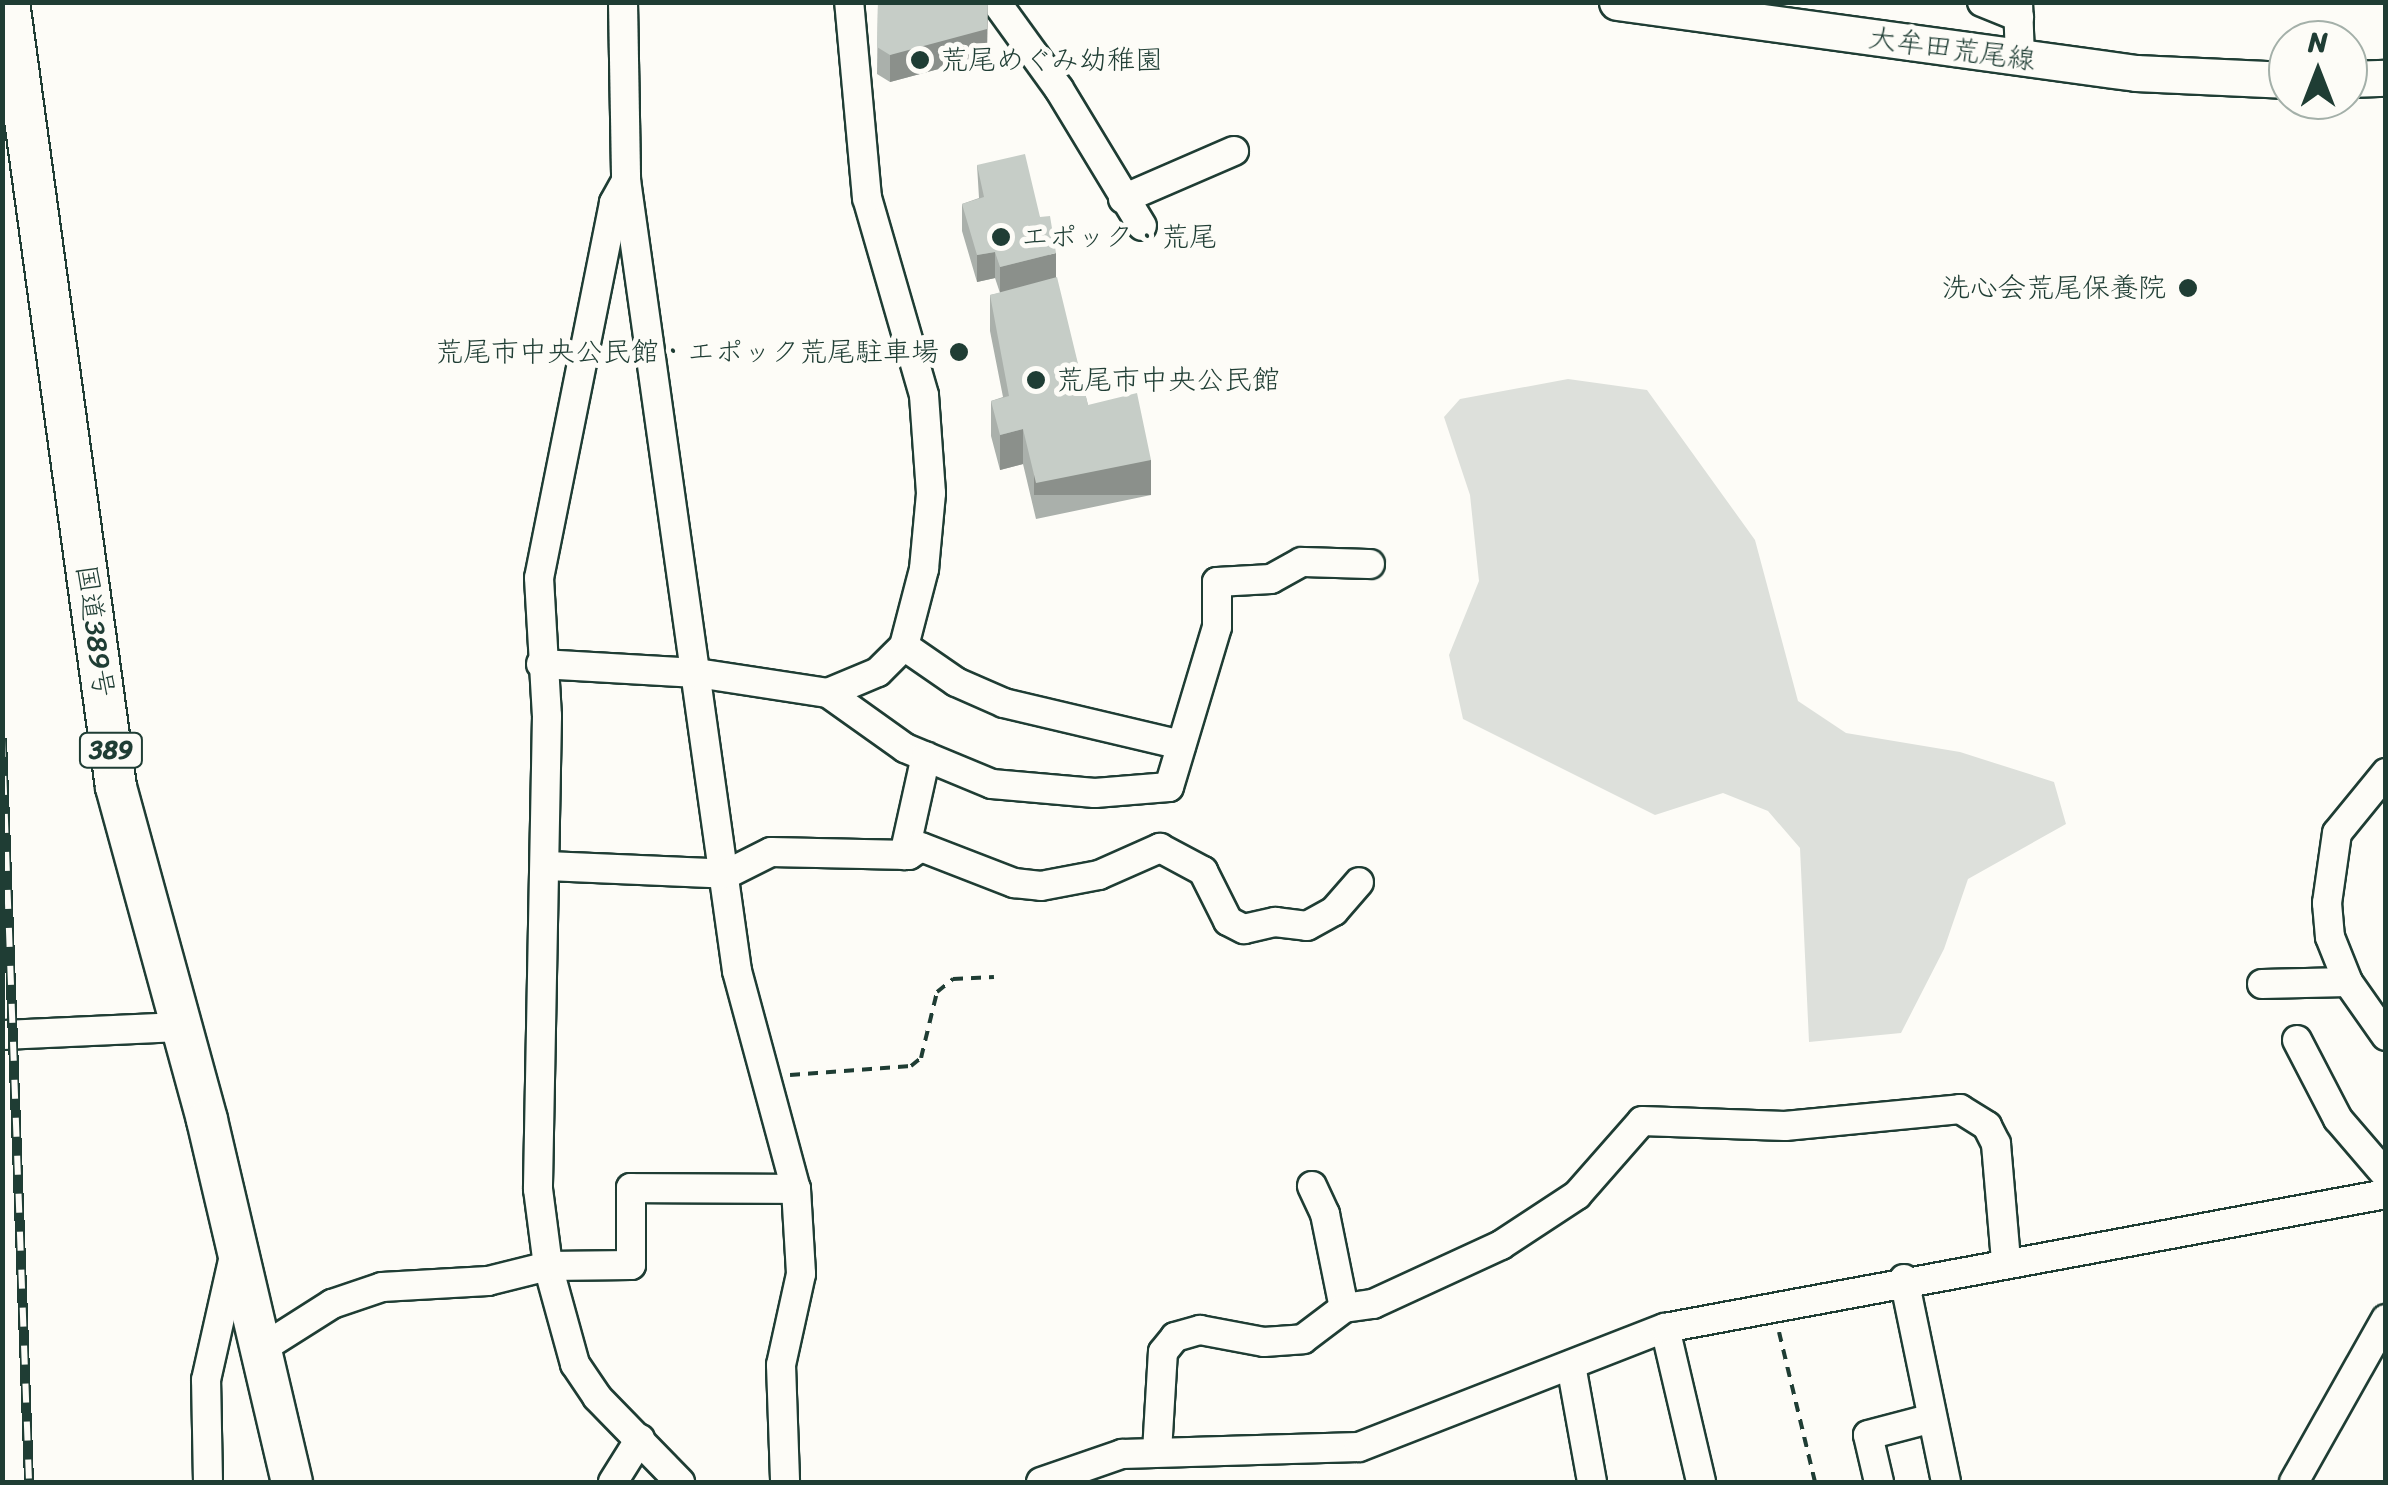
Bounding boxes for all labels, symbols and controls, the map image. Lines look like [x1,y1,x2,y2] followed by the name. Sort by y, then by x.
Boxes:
[2308,17,2328,66] text: N
[2268,20,2368,120] north arrow
[1866,21,2038,77] street label: 大牟田荒尾線
[940,43,1164,77] place label: 荒尾めぐみ幼稚園
[909,49,931,71] marker: 荒尾めぐみ幼稚園
[1021,220,1217,254] place label: エポック・荒尾
[990,226,1012,248] marker: エポック・荒尾
[1942,271,2166,305] place label: 洗心会荒尾保養院
[2175,275,2201,301] marker: 洗心会荒尾保養院
[435,335,939,369] place label: 荒尾市中央公民館・エポック荒尾駐車場
[948,341,970,363] marker: 荒尾市中央公民館・エポック荒尾駐車場
[1056,363,1280,397] place label: 荒尾市中央公民館
[1025,369,1047,391] marker: 荒尾市中央公民館
[69,563,121,699] street label: 国道389号
[78,730,144,770] road number: 389

